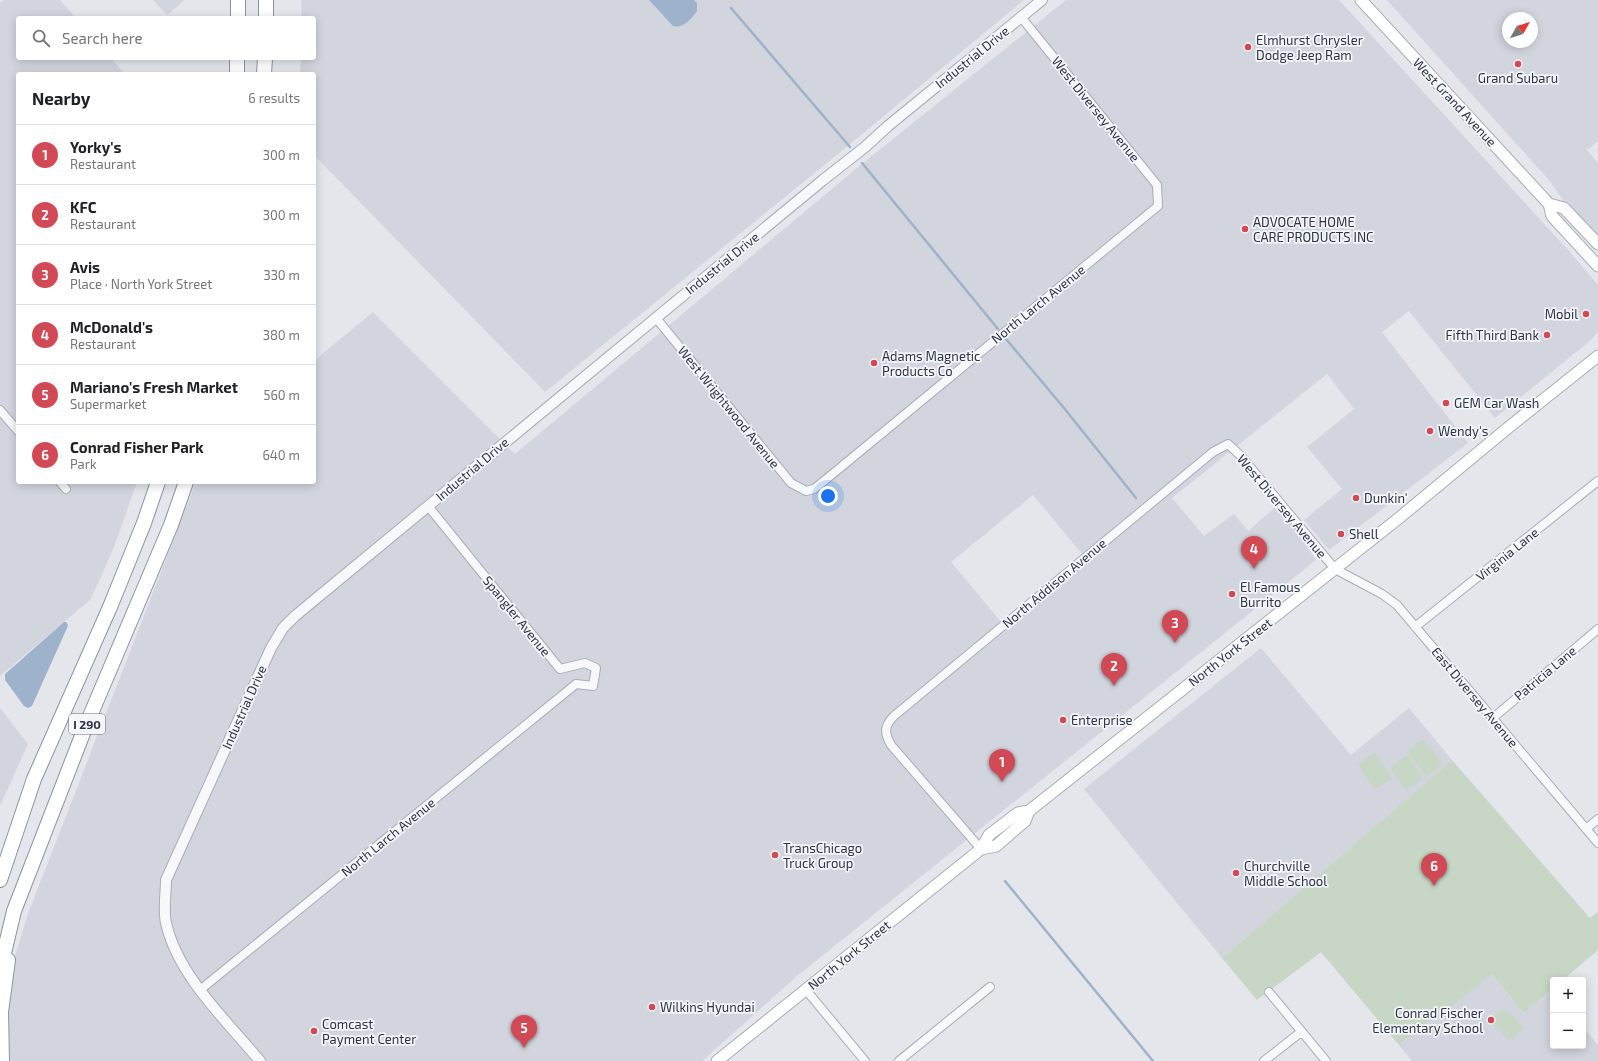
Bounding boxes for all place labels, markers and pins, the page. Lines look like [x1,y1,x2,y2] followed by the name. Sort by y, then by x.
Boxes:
[1256,32,1363,63] place label: Elmhurst Chrysler Dodge Jeep Ram
[1243,42,1253,52] marker: Elmhurst Chrysler Dodge Jeep Ram
[1513,59,1523,69] marker: Grand Subaru
[1478,70,1558,86] place label: Grand Subaru
[1253,214,1374,245] place label: ADVOCATE HOME CARE PRODUCTS INC
[1240,224,1250,234] marker: ADVOCATE HOME CARE PRODUCTS INC
[1545,306,1578,322] place label: Mobil
[1581,309,1591,319] marker: Mobil
[1446,327,1539,343] place label: Fifth Third Bank
[1542,330,1552,340] marker: Fifth Third Bank
[882,348,980,379] place label: Adams Magnetic Products Co
[869,358,879,368] marker: Adams Magnetic Products Co
[1454,395,1539,411] place label: GEM Car Wash
[1441,398,1451,408] marker: GEM Car Wash
[1438,423,1488,439] place label: Wendy's
[1425,426,1435,436] marker: Wendy's
[1364,490,1408,506] place label: Dunkin'
[1351,493,1361,503] marker: Dunkin'
[1349,526,1379,542] place label: Shell
[1336,529,1346,539] marker: Shell
[1241,536,1267,569] pin: 4
[1240,579,1300,610] place label: El Famous Burrito
[1227,589,1237,599] marker: El Famous Burrito
[1162,610,1188,643] pin: 3
[1101,653,1127,686] pin: 2
[1071,712,1133,728] place label: Enterprise
[1058,715,1068,725] marker: Enterprise
[989,749,1015,782] pin: 1
[783,840,862,871] place label: TransChicago Truck Group
[770,850,780,860] marker: TransChicago Truck Group
[1421,853,1447,886] pin: 6
[1244,858,1327,889] place label: Churchville Middle School
[1231,868,1241,878] marker: Churchville Middle School
[660,999,755,1015] place label: Wilkins Hyundai
[647,1002,657,1012] marker: Wilkins Hyundai
[1372,1005,1483,1036] place label: Conrad Fischer Elementary School
[511,1015,537,1048] pin: 5
[1486,1015,1496,1025] marker: Conrad Fischer Elementary School
[322,1016,417,1047] place label: Comcast Payment Center
[309,1026,319,1036] marker: Comcast Payment Center

